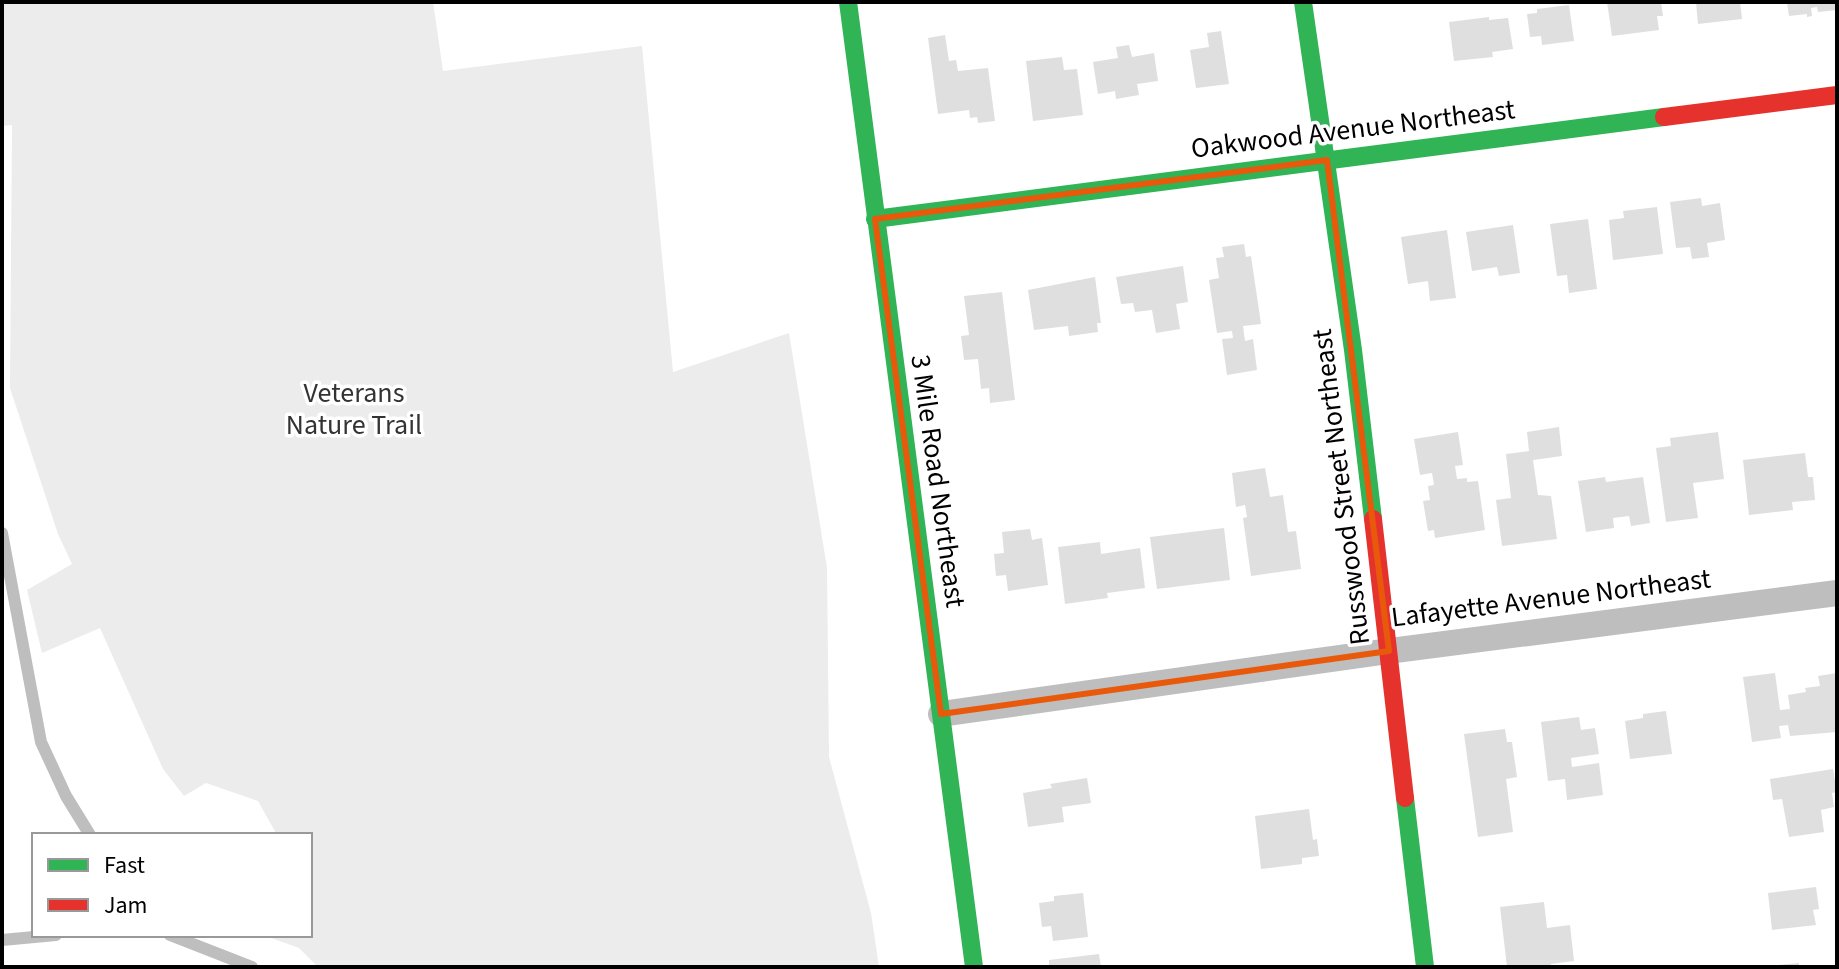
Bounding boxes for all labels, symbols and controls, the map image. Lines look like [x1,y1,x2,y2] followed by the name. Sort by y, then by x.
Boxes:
[1189,89,1518,169] street label: Oakwood Avenue Northeast
[1302,326,1380,647] street label: Russwood Street Northeast
[900,352,976,611] street label: 3 Mile Road Northeast
[286,373,422,445] park label: Veterans Nature Trail
[1389,559,1713,637] street label: Lafayette Avenue Northeast
[32,833,312,937] legend
[104,848,145,883] text: Fast
[104,888,148,923] text: Jam

